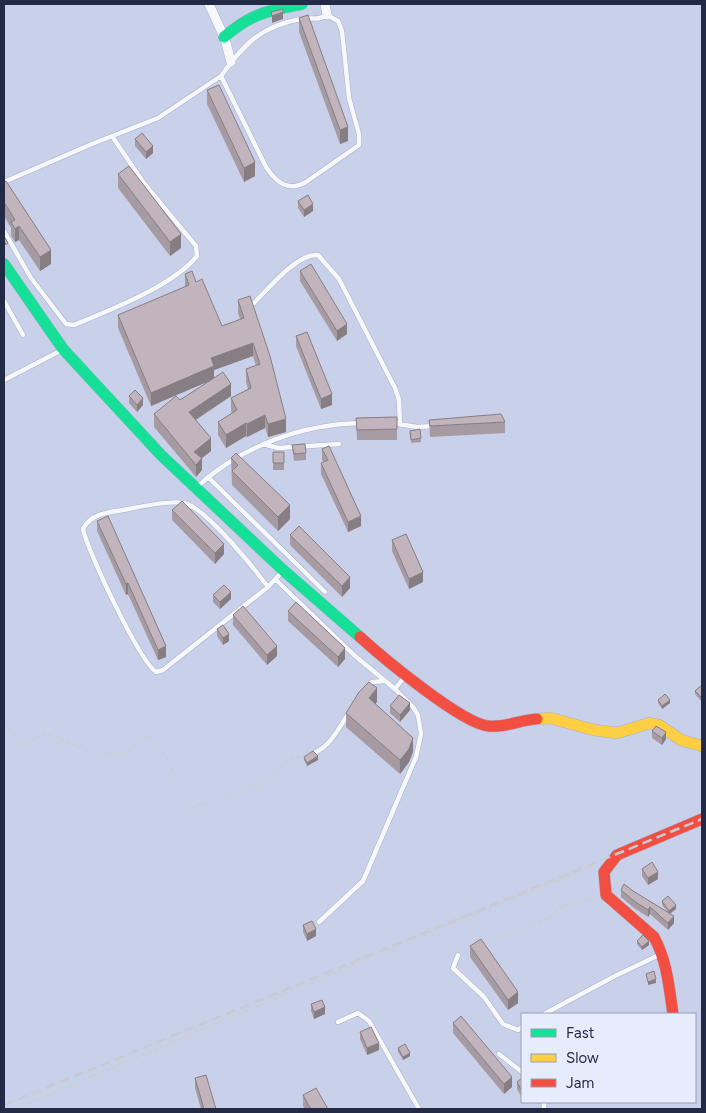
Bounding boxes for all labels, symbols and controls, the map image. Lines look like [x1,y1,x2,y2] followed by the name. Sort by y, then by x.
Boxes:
[521,1013,696,1103] legend
[566,1024,595,1042] text: Fast
[566,1049,599,1067] text: Slow
[566,1074,594,1092] text: Jam

